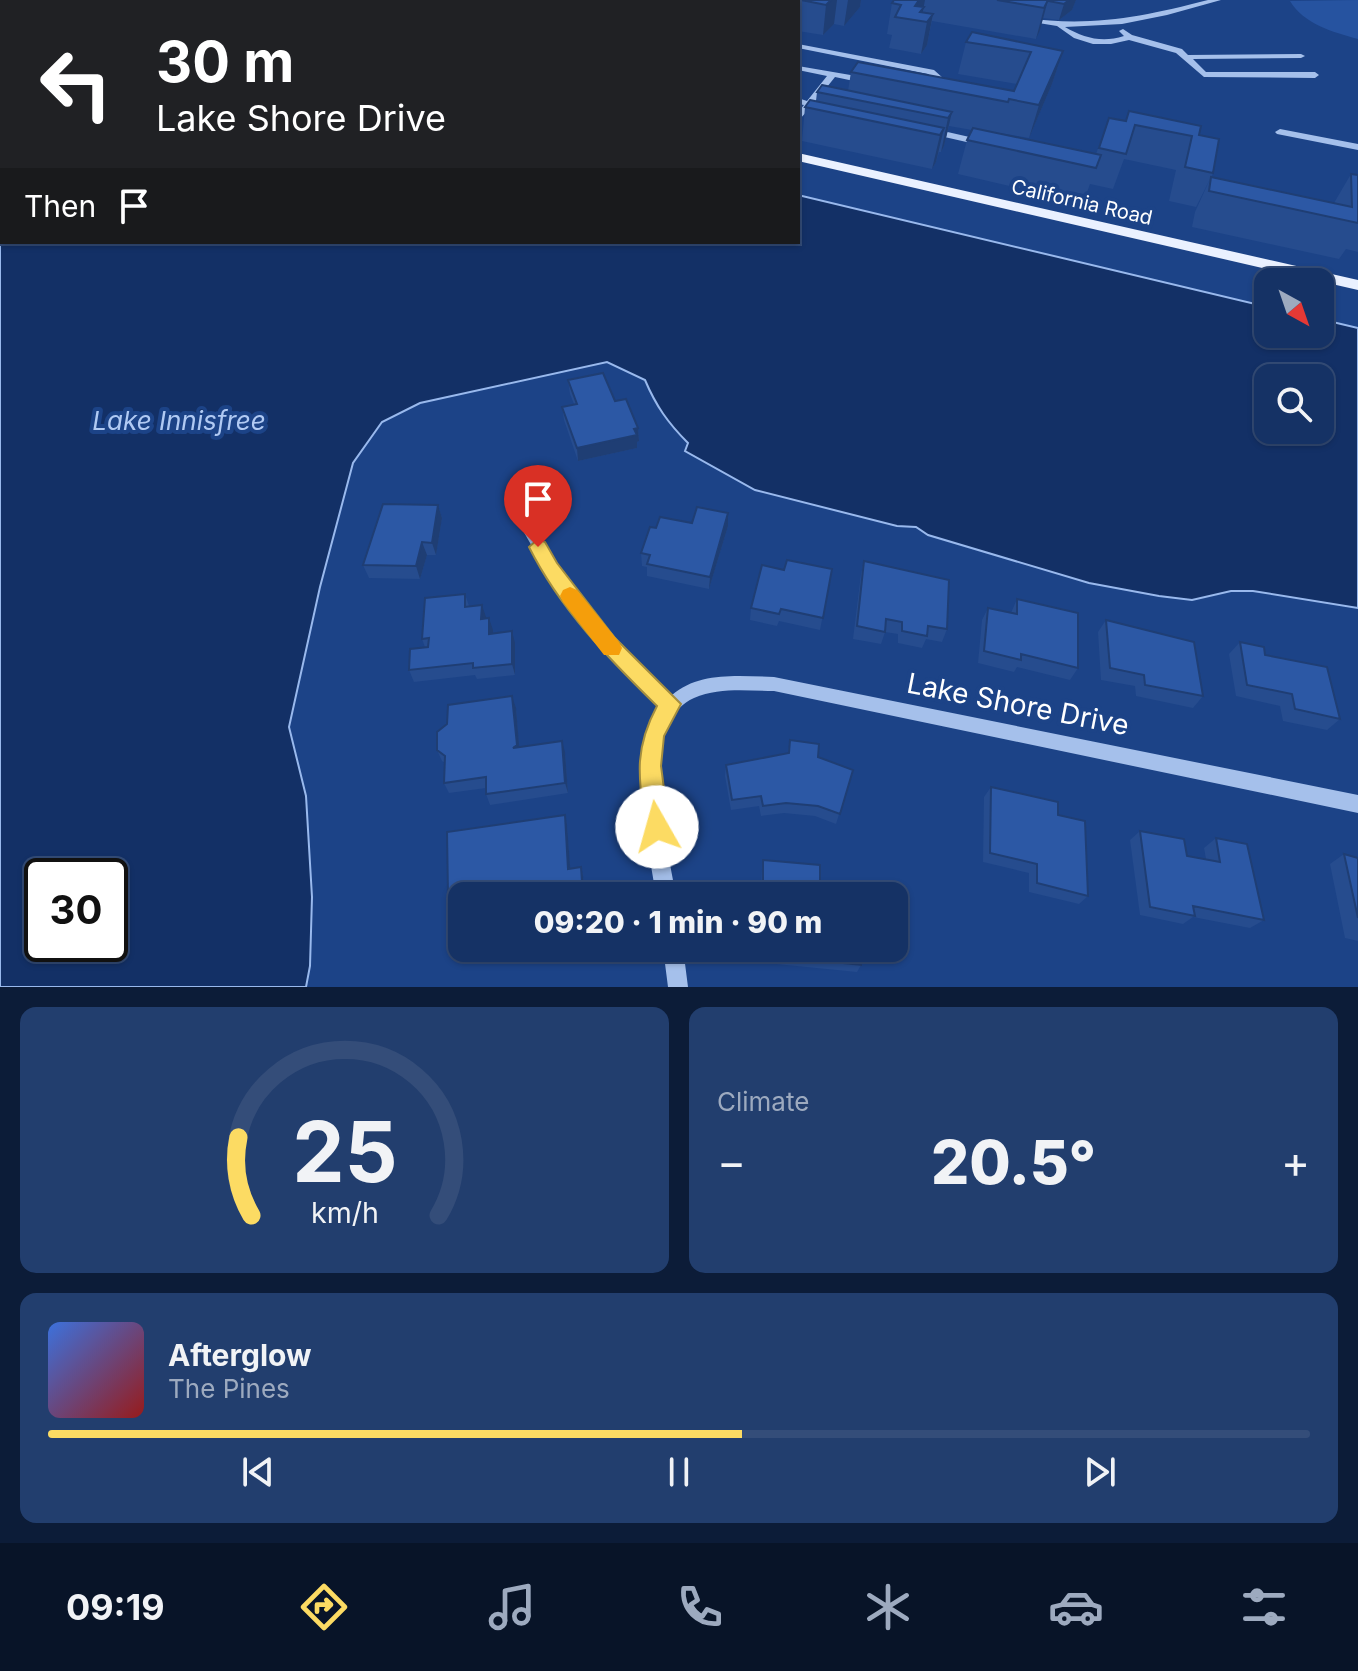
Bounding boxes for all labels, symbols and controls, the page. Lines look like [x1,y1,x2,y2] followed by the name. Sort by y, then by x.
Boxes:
[156,28,294,96] text: 30 m
[24,32,128,136] icon: left
[156,96,446,140] text: Lake Shore Drive
[1009,174,1155,230] street label: California Road
[112,184,156,228] icon: arrive
[24,188,96,224] text: Then
[1254,268,1334,348] north arrow
[1254,268,1334,444] map controls
[1254,364,1334,444] button: search
[92,405,266,436] water label: Lake Innisfree
[504,465,572,547] pin
[516,477,560,521] icon: arrive
[904,666,1132,742] street label: Lake Shore Drive
[615,785,699,869] position arrow
[24,858,128,962] speed limit sign: 30
[534,904,822,940] text: 09:20 · 1 min · 90 m
[717,1086,809,1117] text: Climate
[292,1101,397,1202] text: 25
[931,1126,1096,1198] text: 20.5°
[717,1135,746,1189] text: −
[1281,1135,1310,1189] text: +
[311,1195,378,1230] text: km/h
[168,1337,312,1373] text: Afterglow
[168,1373,290,1404] text: The Pines
[236,1450,280,1494] icon: previous
[657,1450,701,1494] icon: pause
[1078,1450,1122,1494] icon: next
[296,1579,352,1635] icon: directions
[484,1579,540,1635] icon: music
[672,1579,728,1635] icon: phone
[860,1579,916,1635] icon: climate
[1048,1579,1104,1635] icon: car
[1236,1579,1292,1635] icon: filters
[66,1585,165,1629] text: 09:19

